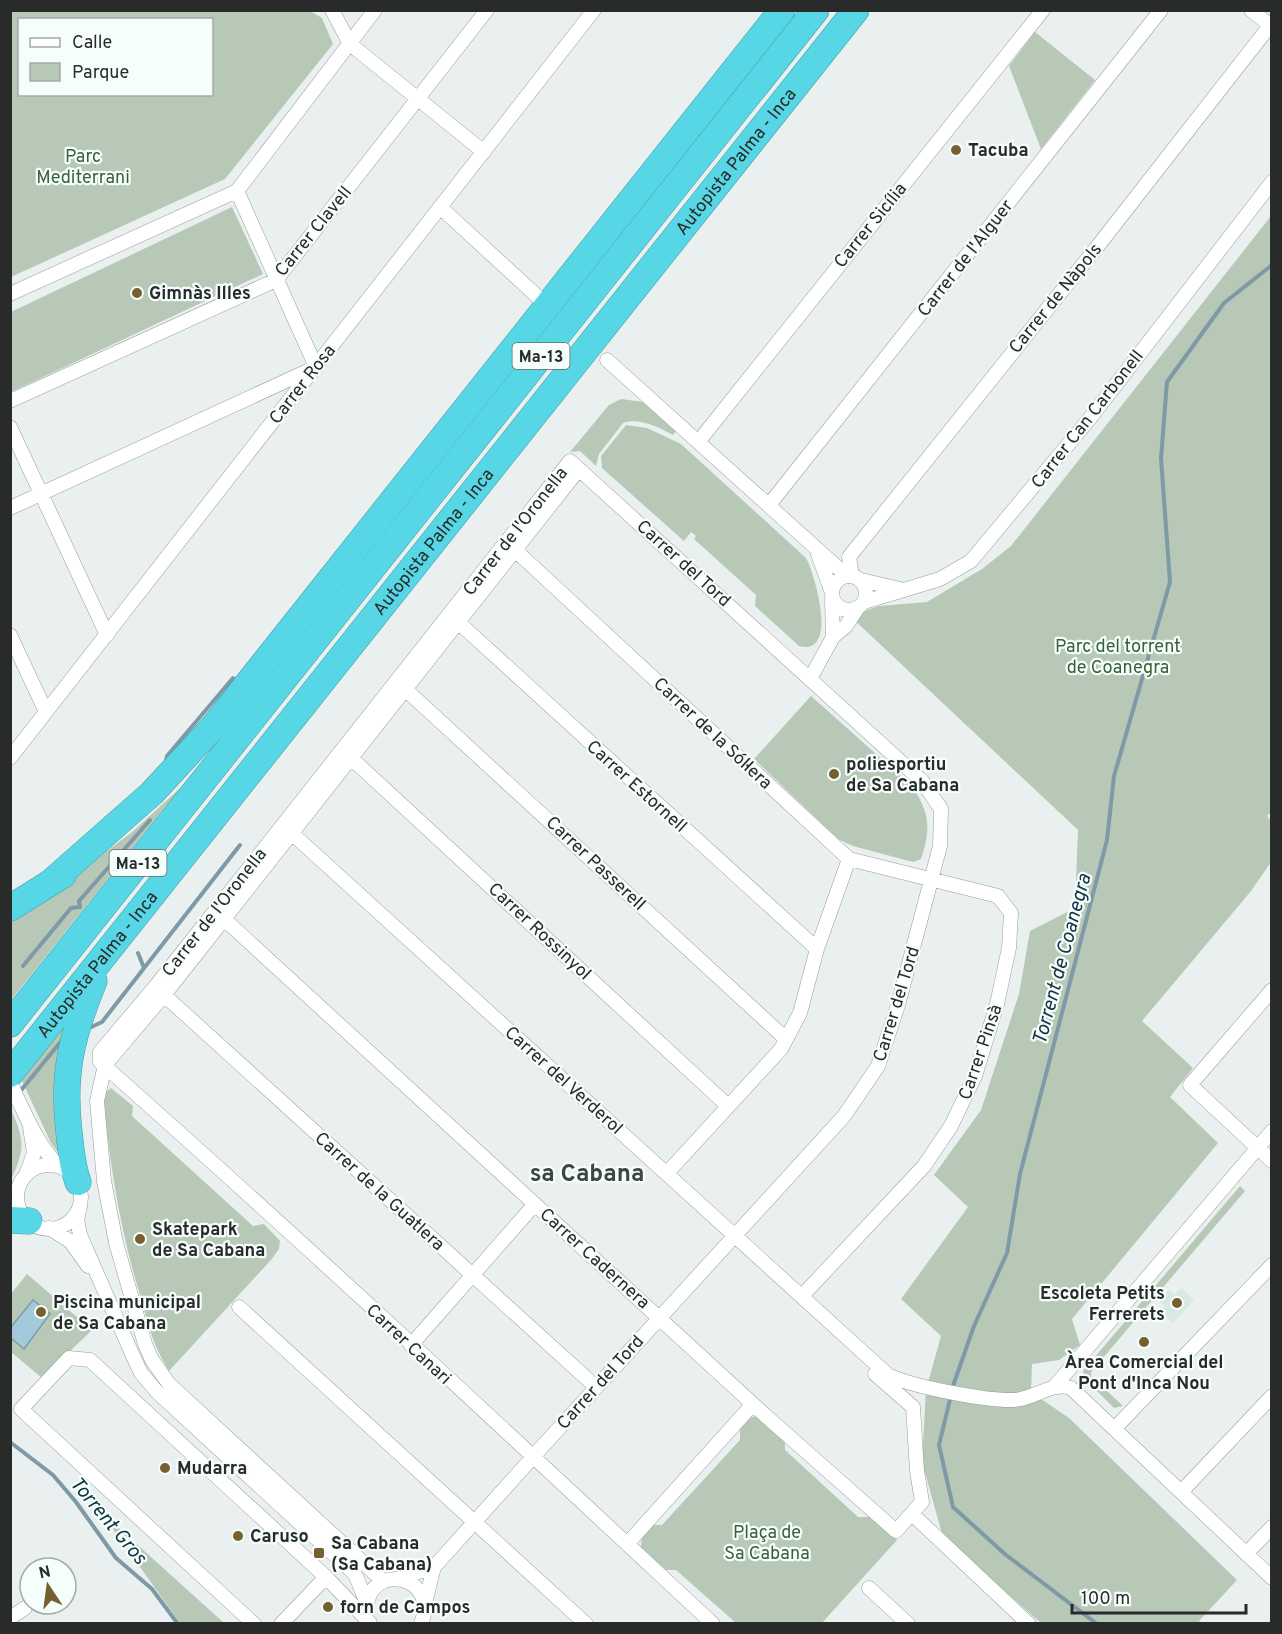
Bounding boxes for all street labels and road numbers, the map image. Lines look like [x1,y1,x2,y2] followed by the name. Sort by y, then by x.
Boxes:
[671,84,802,241] street label: Autopista Palma - Inca
[830,178,913,273] street label: Carrer Sicília
[271,182,358,282] street label: Carrer Clavell
[913,196,1019,322] street label: Carrer de l'Alguer
[1005,239,1108,359] street label: Carrer de Nàpols
[265,340,341,429] street label: Carrer Rosa
[512,343,570,369] road number: Ma-13
[1027,346,1150,494] street label: Carrer Can Carbonell
[459,463,574,601] street label: Carrer de l'Oronella
[369,464,500,621] street label: Autopista Palma - Inca
[631,516,735,613] street label: Carrer del Tord
[648,673,776,795] street label: Carrer de la Sól·lera
[581,736,691,838] street label: Carrer Estornell
[540,812,650,916] street label: Carrer Passerell
[158,844,273,982] street label: Carrer de l'Oronella
[110,850,166,876] road number: Ma-13
[482,878,595,986] street label: Carrer Rossinyol
[33,887,164,1044] street label: Autopista Palma - Inca
[869,944,926,1065] street label: Carrer del Tord
[954,1002,1009,1103] street label: Carrer Pinsà
[499,1022,627,1140] street label: Carrer del Verderol
[309,1128,449,1257] street label: Carrer de la Guatlera
[534,1204,654,1315] street label: Carrer Cadernera
[360,1300,456,1391] street label: Carrer Canari
[553,1331,650,1435] street label: Carrer del Tord

